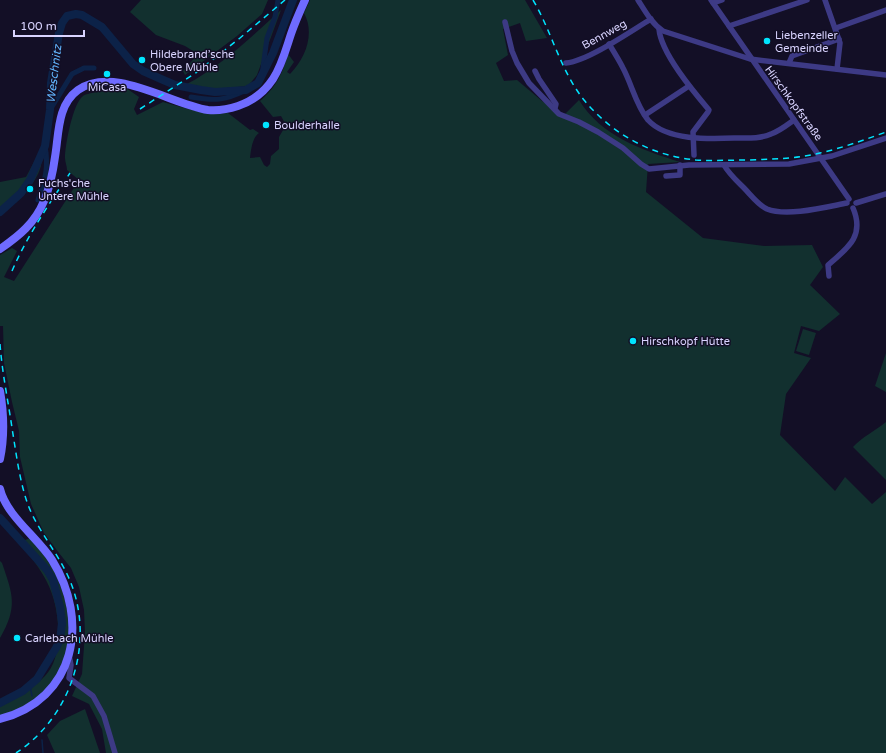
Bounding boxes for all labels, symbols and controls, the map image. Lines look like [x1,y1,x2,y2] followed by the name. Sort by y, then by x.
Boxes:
[14,12,84,38] scale bar
[580,17,629,52] street label: Bennweg
[20,19,57,33] text: 100 m
[775,29,839,55] place label: Liebenzeller Gemeinde
[762,36,772,46] marker: Liebenzeller Gemeinde
[43,43,65,104] water label: Weschnitz
[150,48,234,74] place label: Hildebrand’sche Obere Mühle
[137,55,147,65] marker: Hildebrand’sche Obere Mühle
[762,63,825,143] street label: Hirschkopfstraße
[102,69,112,79] marker: MiCasa
[88,81,126,94] place label: MiCasa
[274,119,340,132] place label: Boulderhalle
[261,120,271,130] marker: Boulderhalle
[38,177,109,203] place label: Fuchs'che Untere Mühle
[25,184,35,194] marker: Fuchs'che Untere Mühle
[641,335,730,348] place label: Hirschkopf Hütte
[628,336,638,346] marker: Hirschkopf Hütte
[25,632,113,645] place label: Carlebach Mühle
[12,633,22,643] marker: Carlebach Mühle

